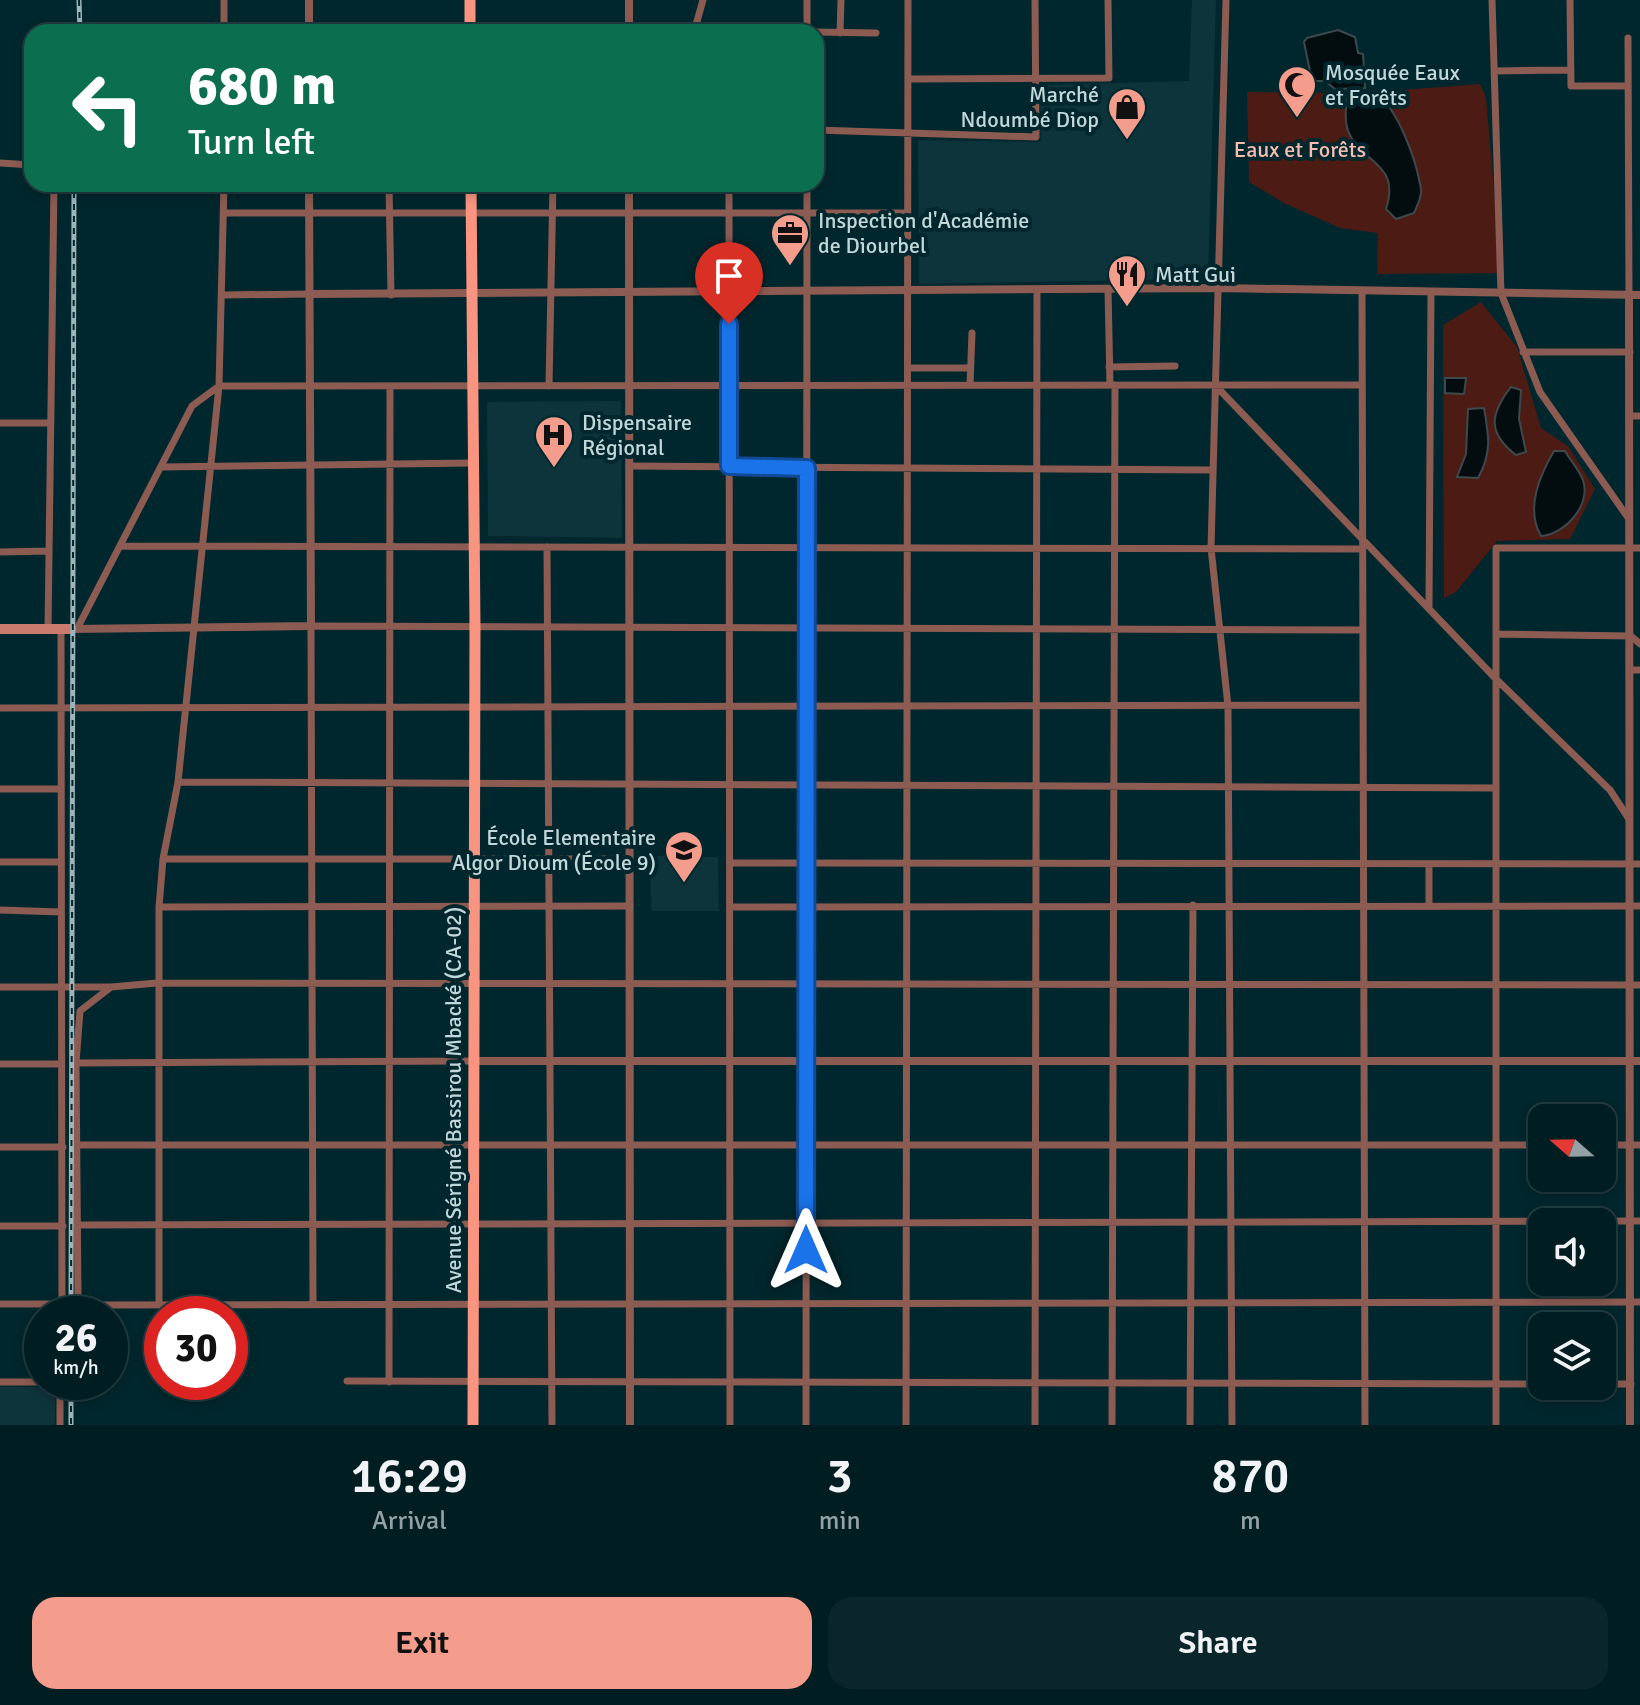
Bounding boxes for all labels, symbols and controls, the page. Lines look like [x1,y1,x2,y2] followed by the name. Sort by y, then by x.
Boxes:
[188,51,336,120] text: 680 m
[56,56,160,160] icon: left
[1325,59,1460,111] place label: Mosquée Eaux et Forêts
[1276,64,1318,119] mosque icon: Mosquée Eaux et Forêts
[961,81,1099,133] place label: Marché Ndoumbé Diop
[1106,86,1148,141] shop icon: Marché Ndoumbé Diop
[188,120,315,165] text: Turn left
[1234,136,1366,163] park label: Eaux et Forêts
[818,207,1029,259] place label: Inspection d'Académie de Diourbel
[769,212,811,267] office icon: Inspection d'Académie de Diourbel
[695,242,763,324] pin
[1106,253,1148,308] restaurant icon: Matt Gui
[707,254,751,298] icon: arrive
[1155,261,1236,288] place label: Matt Gui
[582,409,692,461] place label: Dispensaire Régional
[533,414,575,469] hospital icon: Dispensaire Régional
[452,824,656,876] place label: École Elementaire Algor Dioum (École 9)
[663,829,705,884] school or university icon: École Elementaire Algor Dioum (École 9)
[440,907,467,1293] street label: Avenue Sérigné Bassirou Mbacké (CA-02)
[1528,1104,1616,1192] north arrow
[1528,1104,1616,1400] map controls
[764,1208,848,1292] position arrow
[1528,1208,1616,1296] button: sound
[144,1296,248,1400] speed limit sign: 30
[1528,1312,1616,1400] button: layers
[54,1313,98,1363] text: 26
[53,1355,99,1380] text: km/h
[351,1447,468,1506] text: 16:29
[827,1447,853,1506] text: 3
[1211,1447,1289,1506] text: 870
[372,1505,447,1537] text: Arrival
[819,1505,861,1537] text: min
[1240,1505,1261,1537] text: m
[32,1597,812,1689] button: Exit
[828,1597,1608,1689] button: Share

